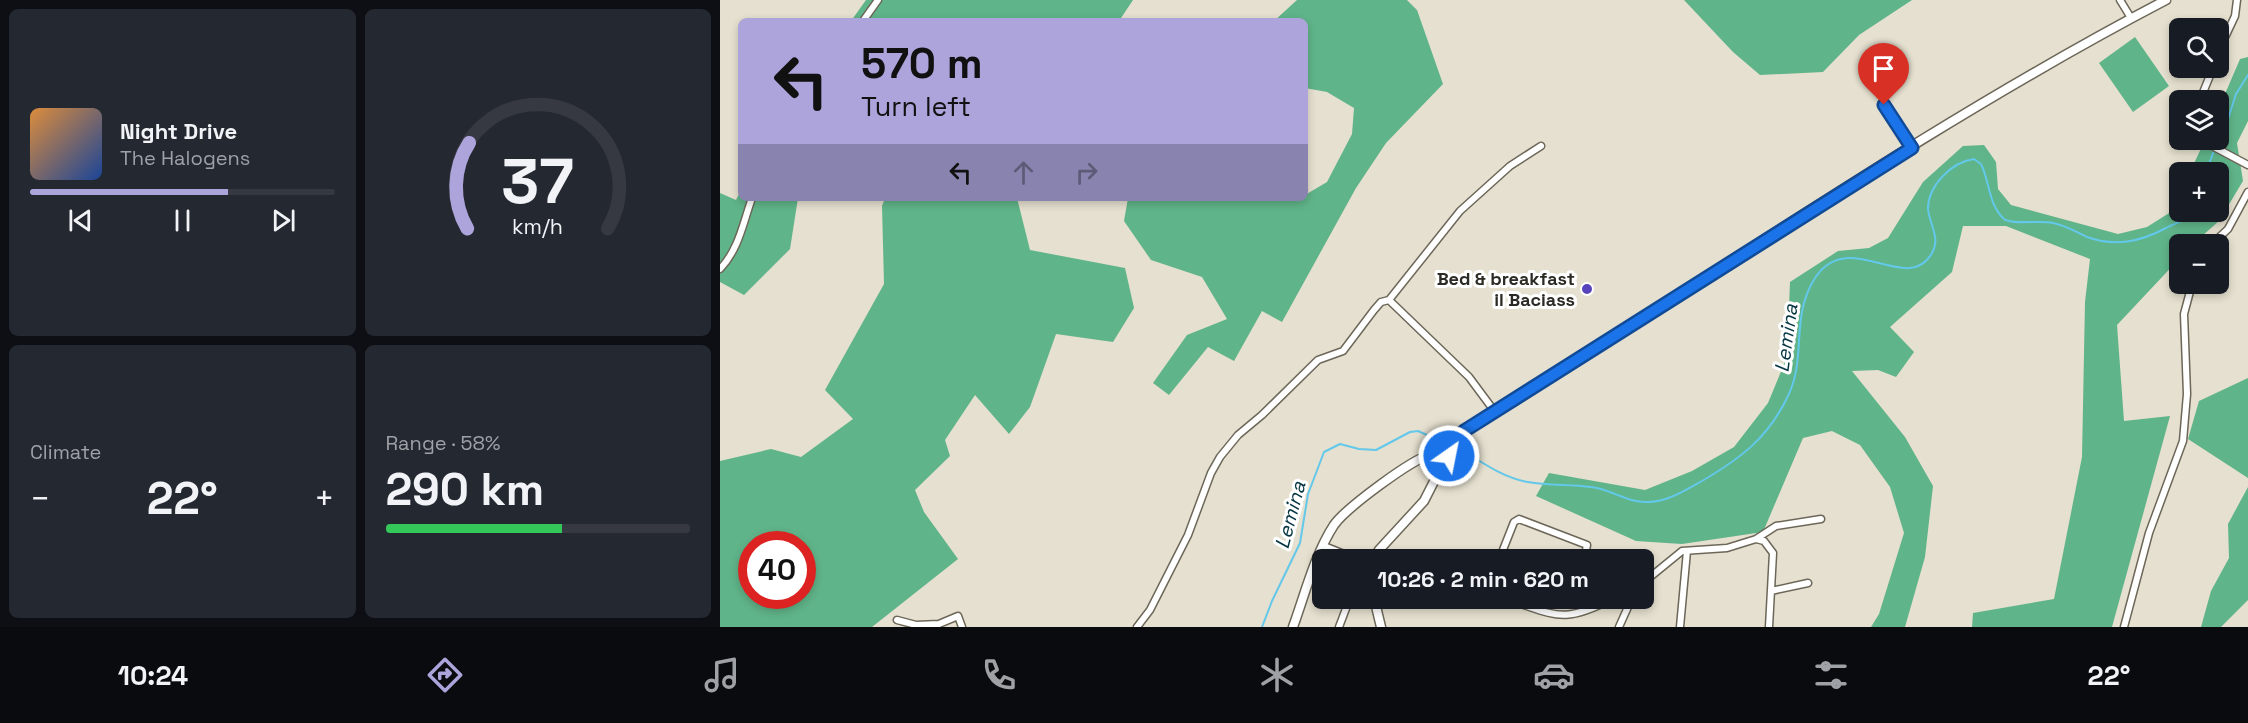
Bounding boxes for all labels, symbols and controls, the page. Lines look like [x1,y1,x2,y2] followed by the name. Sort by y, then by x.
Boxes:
[2169,18,2229,294] map controls
[2169,18,2229,78] button: search
[861,37,983,90] text: 570 m
[762,42,840,120] icon: left
[1858,43,1909,105] pin
[1867,52,1900,85] icon: arrive
[861,89,971,124] text: Turn left
[2169,90,2229,150] button: layers
[120,117,237,145] text: Night Drive
[501,143,574,222] text: 37
[120,145,250,171] text: The Halogens
[944,156,977,189] icon: left
[1007,156,1040,189] icon: ahead
[1070,156,1103,189] icon: right
[2169,162,2229,222] button: +
[64,204,97,237] icon: previous
[166,204,199,237] icon: pause
[267,204,300,237] icon: next
[512,214,563,241] text: km/h
[2169,234,2229,294] button: −
[1437,267,1575,311] place label: Bed & breakfast il Baciass
[1580,282,1594,296] marker: Bed & breakfast il Baciass
[1768,302,1804,374] water label: Lemina
[1417,424,1481,488] position arrow
[386,430,500,456] text: Range · 58%
[30,439,101,465] text: Climate
[386,461,544,518] text: 290 km
[147,470,218,527] text: 22°
[30,478,50,520] text: −
[314,478,334,520] text: +
[1269,478,1312,551] water label: Lemina
[738,531,816,609] speed limit sign: 40
[1377,565,1589,593] text: 10:26 · 2 min · 620 m
[424,654,466,696] icon: directions
[701,654,743,696] icon: music
[978,654,1020,696] icon: phone
[1256,654,1298,696] icon: climate
[1533,654,1575,696] icon: car
[1810,654,1852,696] icon: filters
[118,658,188,693] text: 10:24
[2088,658,2130,693] text: 22°

